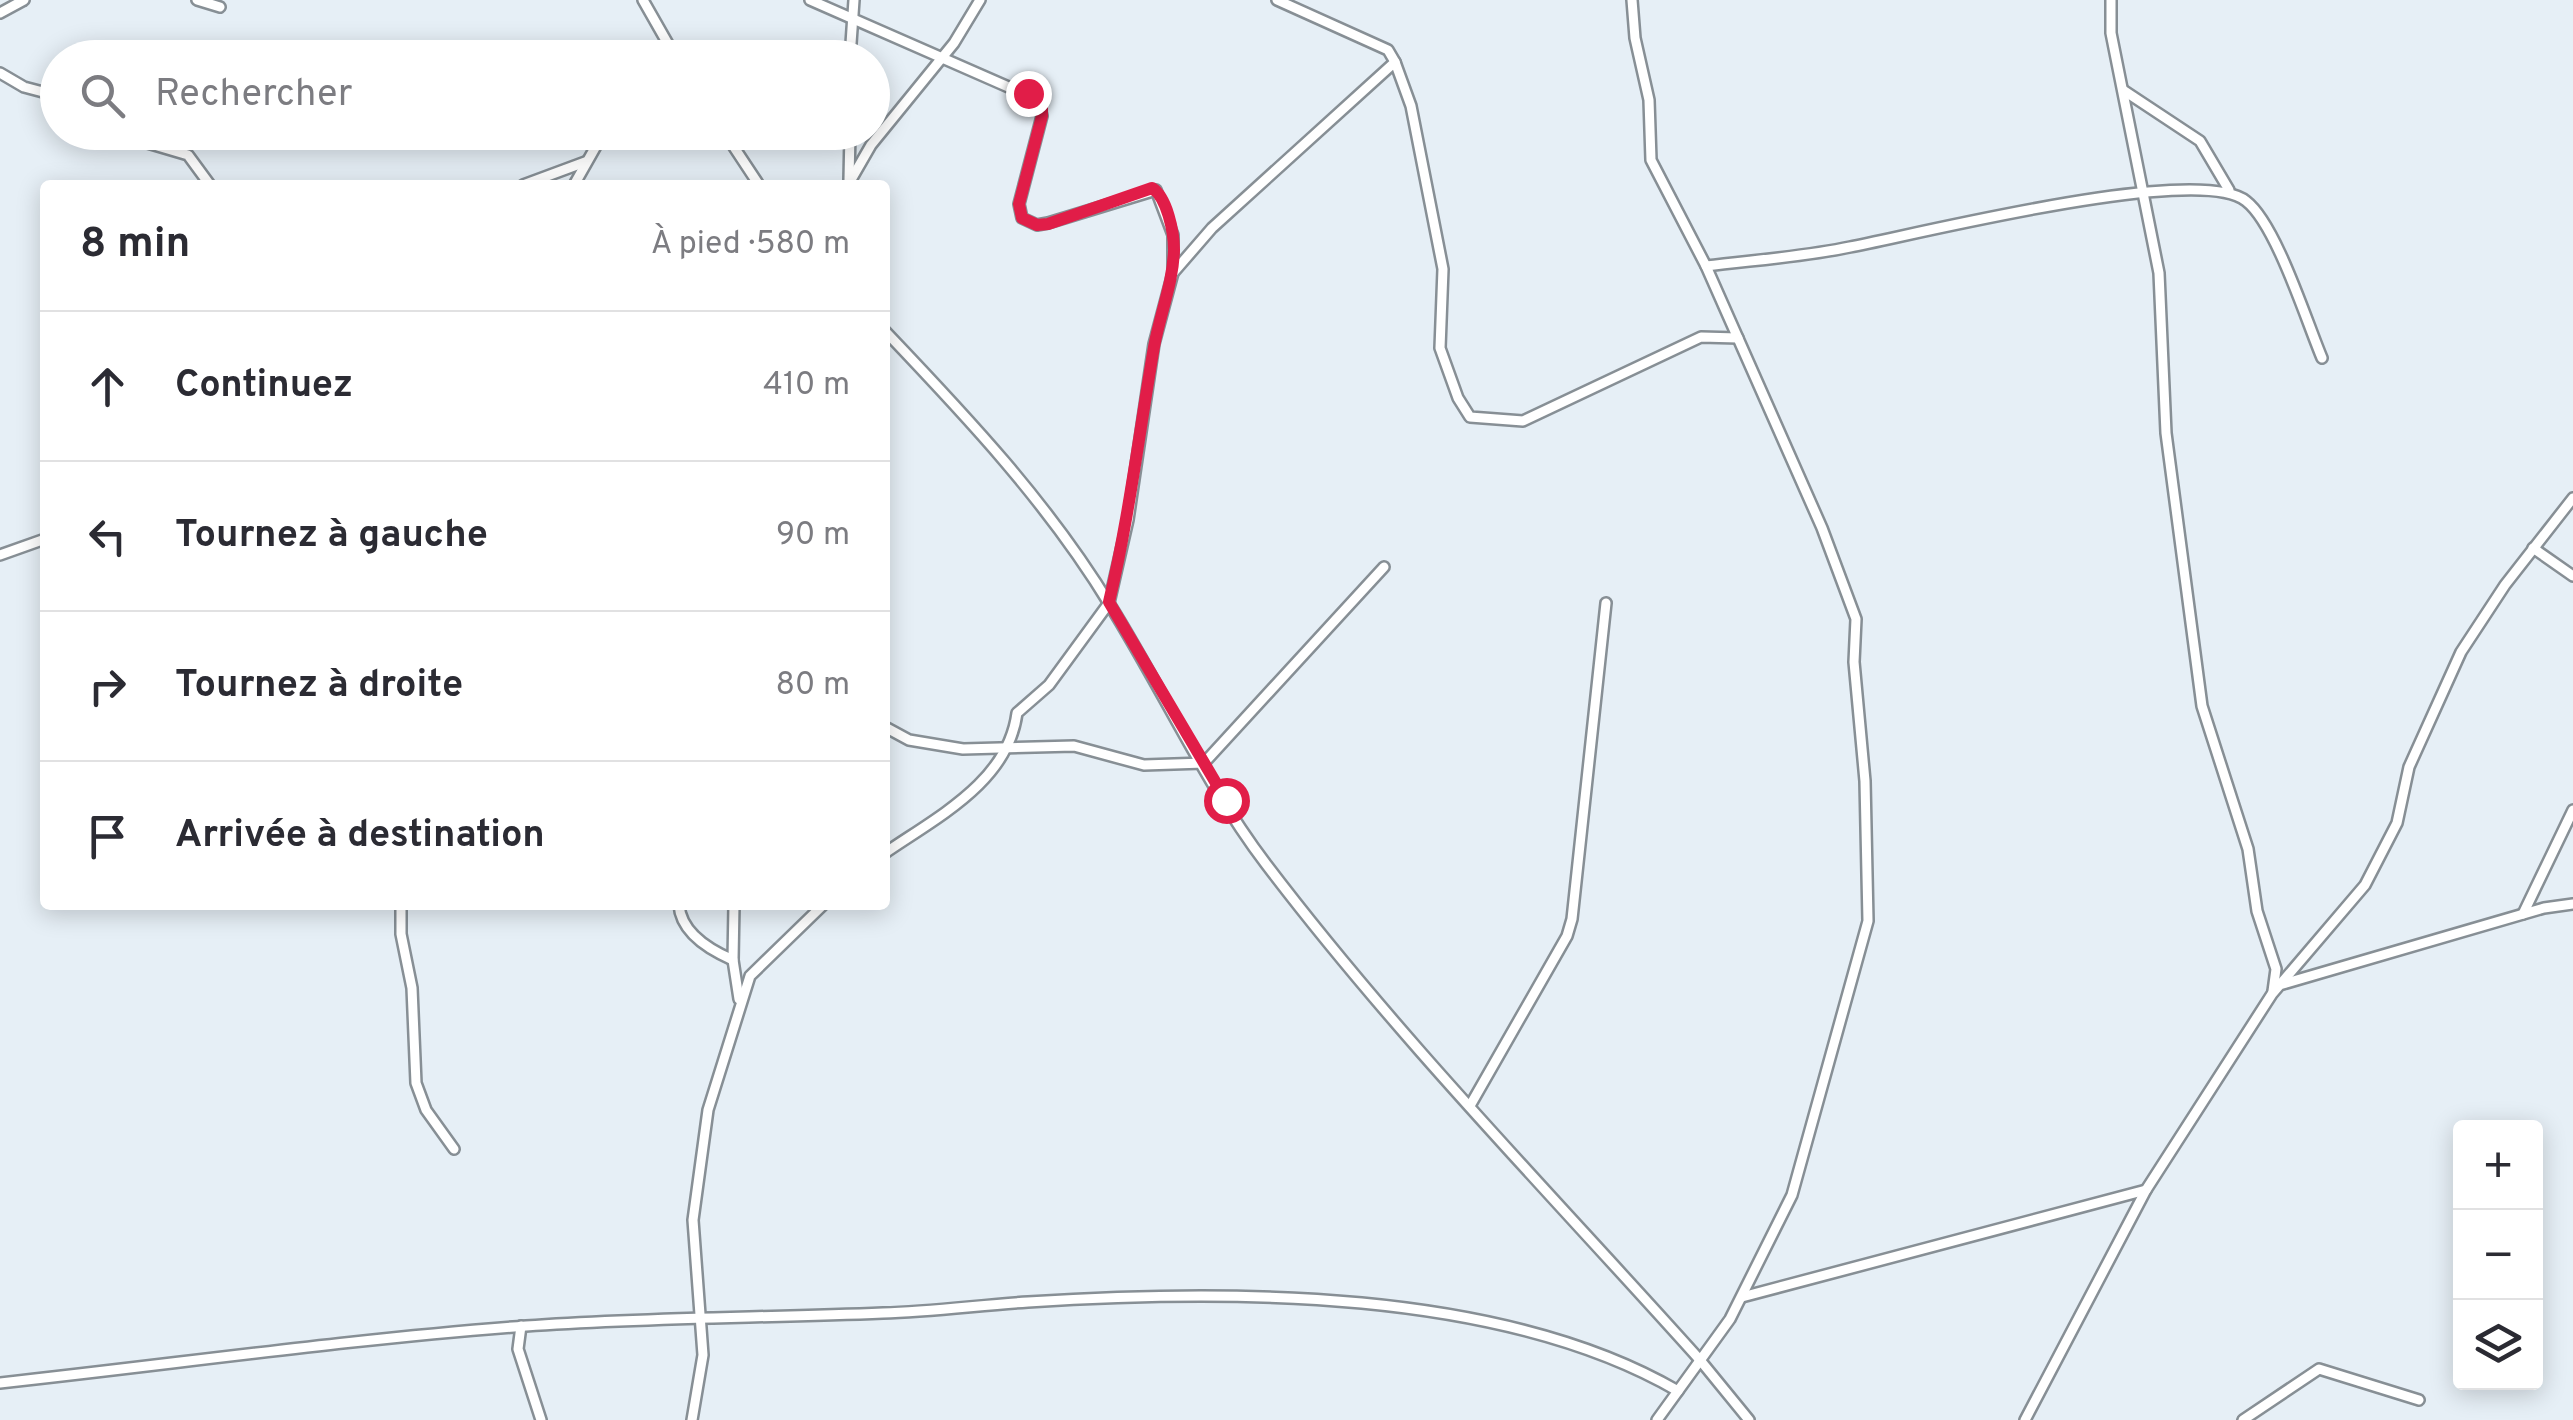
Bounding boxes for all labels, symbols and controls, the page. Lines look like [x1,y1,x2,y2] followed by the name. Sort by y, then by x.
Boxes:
[40,40,890,150] search box
[75,68,130,123] icon: search
[155,71,353,120] text: Rechercher
[1006,71,1052,117] route end
[80,219,190,272] text: 8 min
[651,225,850,265] text: À pied · 580 m
[80,359,135,414] icon: ahead
[175,362,353,411] text: Continuez
[763,366,850,406] text: 410 m
[80,509,135,564] icon: left
[175,512,488,561] text: Tournez à gauche
[776,516,850,556] text: 90 m
[80,659,135,714] icon: right
[175,662,463,711] text: Tournez à droite
[776,666,850,706] text: 80 m
[1204,778,1250,824] route start
[80,809,135,864] icon: arrive
[175,812,545,861] text: Arrivée à destination
[2453,1120,2543,1390] map controls
[2453,1120,2543,1210] button: +
[2453,1210,2543,1300] button: −
[2453,1300,2543,1390] button: layers

